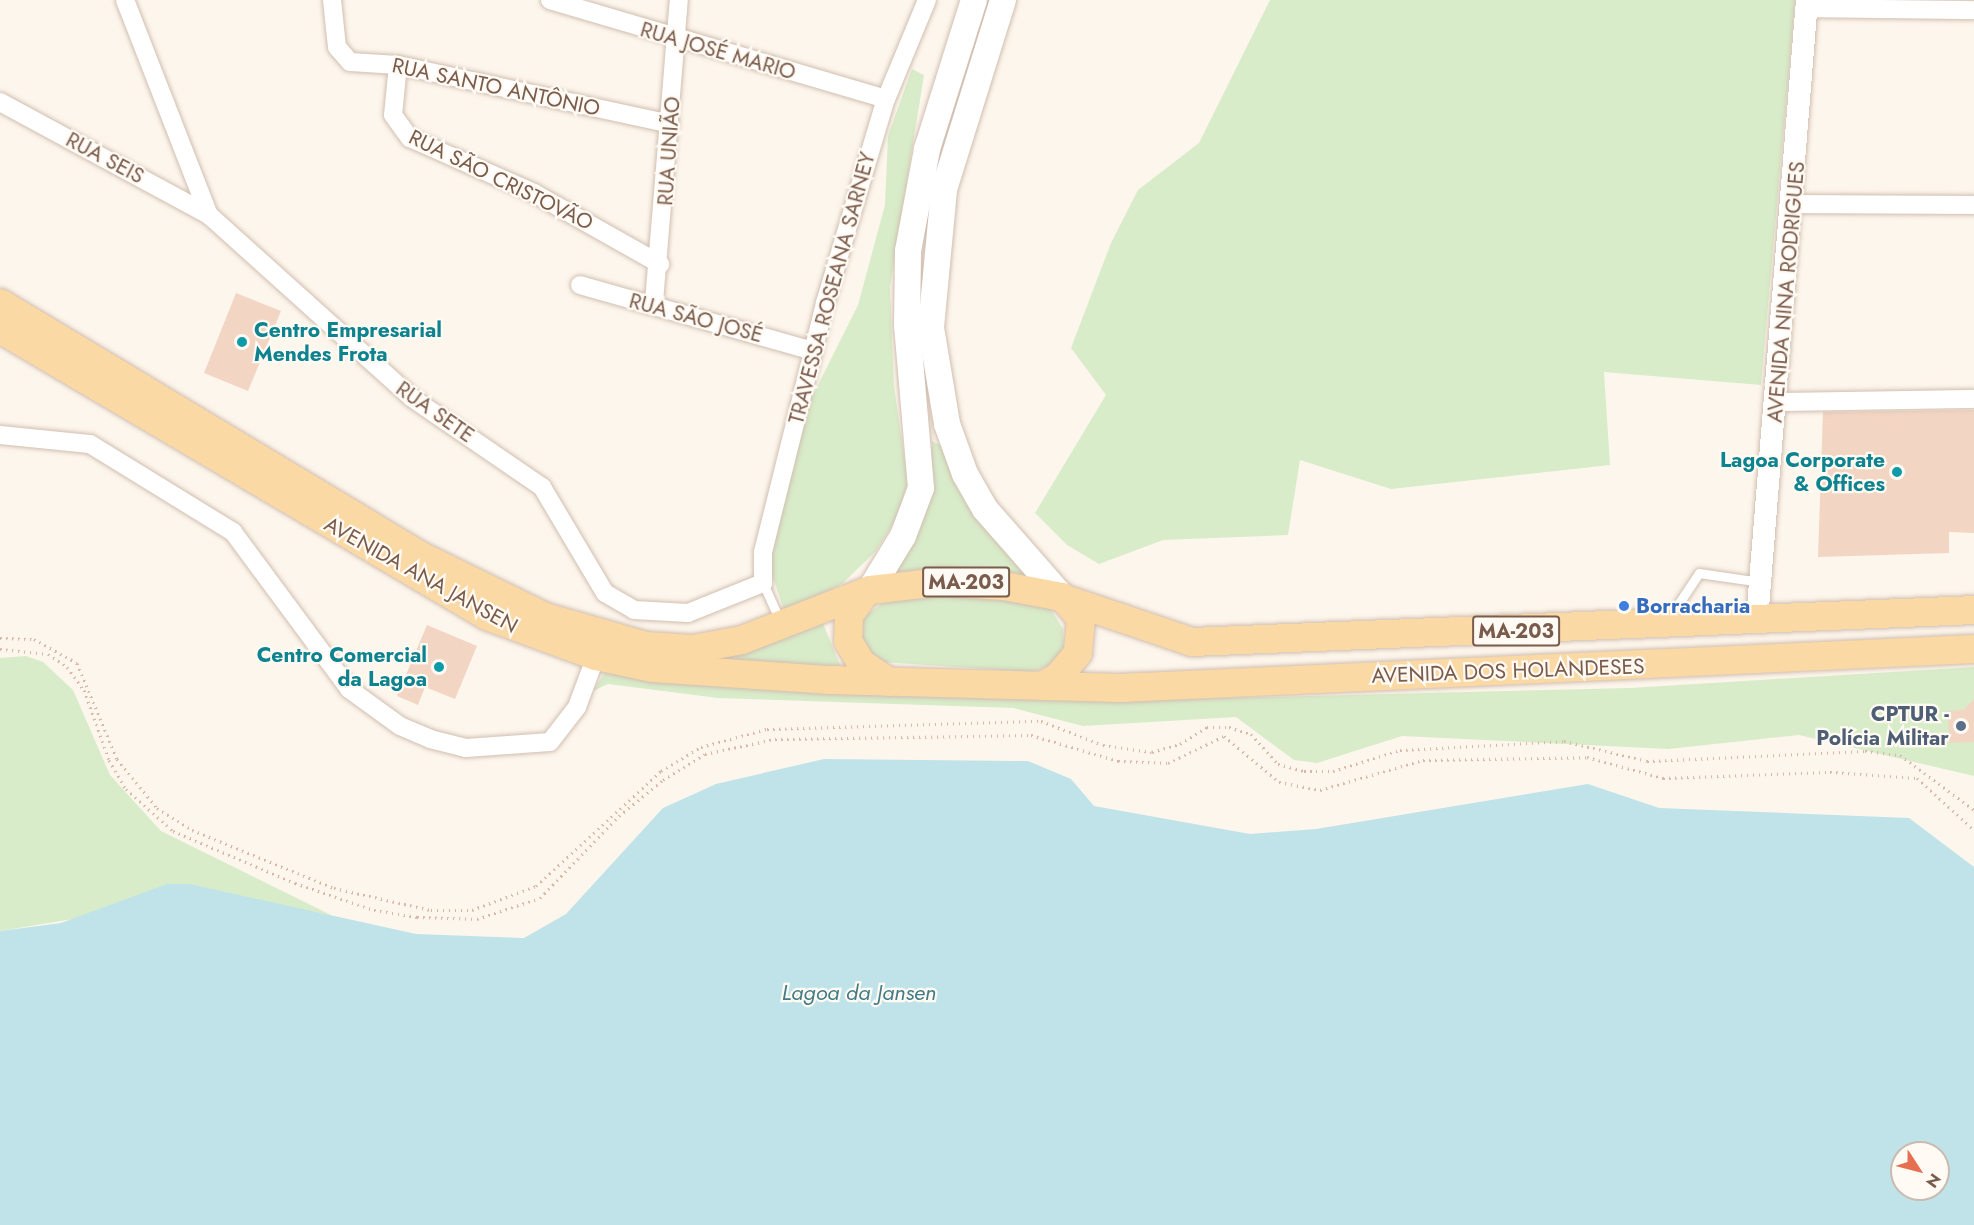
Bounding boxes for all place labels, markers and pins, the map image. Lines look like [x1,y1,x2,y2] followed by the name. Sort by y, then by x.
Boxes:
[254,317,442,367] place label: Centro Empresarial Mendes Frota
[235,335,249,349] marker: Centro Empresarial Mendes Frota
[1720,447,1885,497] place label: Lagoa Corporate & Offices
[1890,465,1904,479] marker: Lagoa Corporate & Offices
[1636,593,1750,619] place label: Borracharia
[1617,599,1631,613] marker: Borracharia
[257,642,427,692] place label: Centro Comercial da Lagoa
[432,660,446,674] marker: Centro Comercial da Lagoa
[1816,701,1949,751] place label: CPTUR - Polícia Militar
[1954,719,1968,733] marker: CPTUR - Polícia Militar

